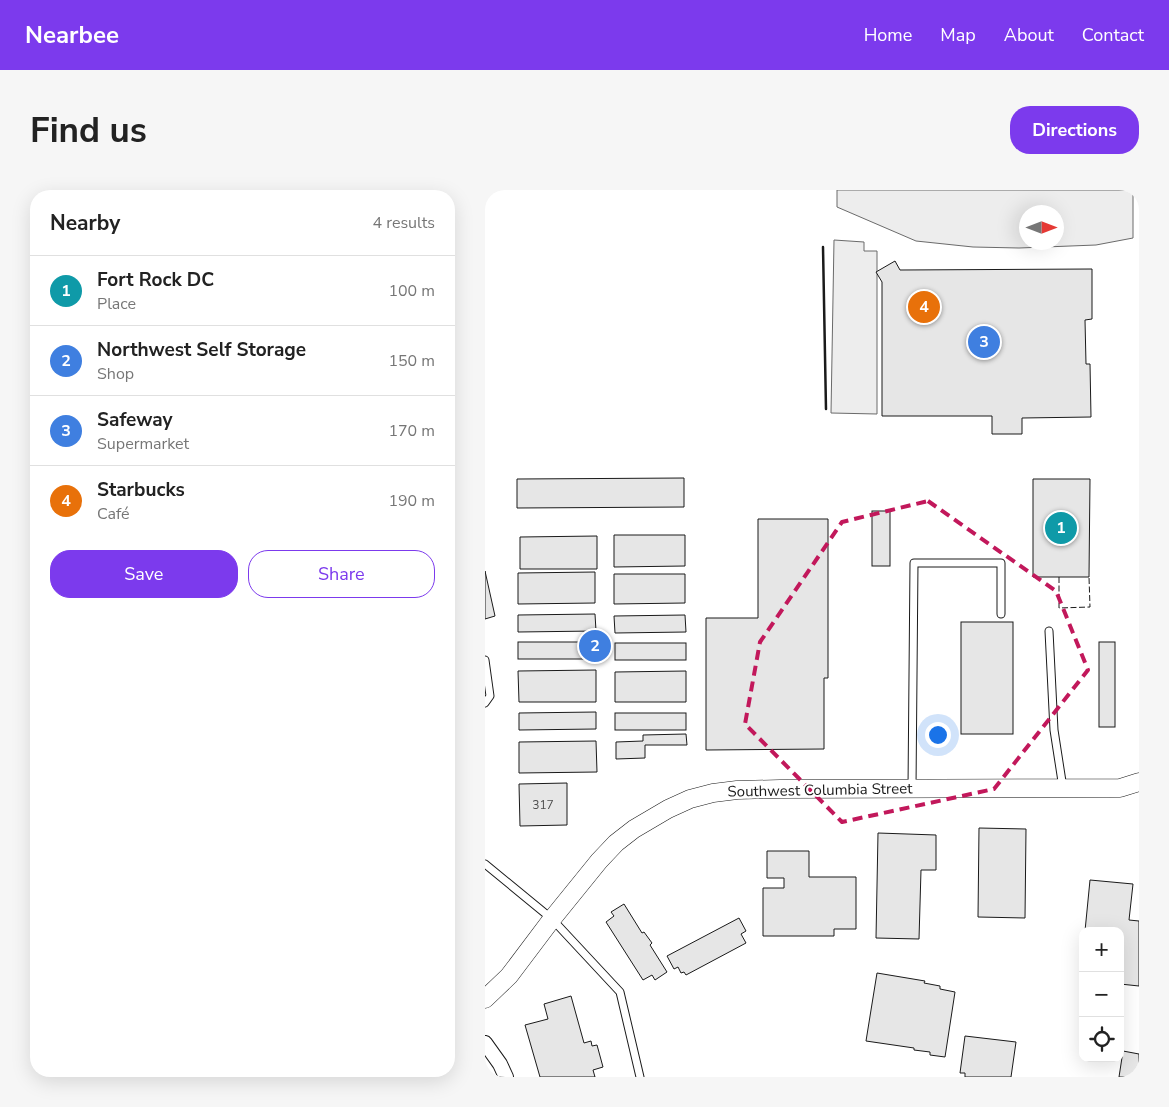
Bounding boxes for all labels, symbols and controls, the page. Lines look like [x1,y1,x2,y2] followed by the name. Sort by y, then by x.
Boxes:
[25,19,119,51] text: Nearbee
[864,23,912,47] text: Home
[940,23,976,47] text: Map
[1004,23,1054,47] text: About
[1082,23,1144,47] text: Contact
[1010,106,1139,154] button: Directions
[30,107,147,154] text: Find us
[1019,205,1064,250] north arrow
[50,209,120,237] text: Nearby
[373,212,435,234] text: 4 results
[97,267,214,293] text: Fort Rock DC
[61,280,71,302] text: 1
[388,280,435,302] text: 100 m
[908,288,940,326] pin: 4
[97,293,136,315] text: Place
[968,323,1000,361] pin: 3
[97,337,306,363] text: Northwest Self Storage
[61,350,71,372] text: 2
[388,350,435,372] text: 150 m
[97,363,134,385] text: Shop
[97,407,173,433] text: Safeway
[61,420,71,442] text: 3
[388,420,435,442] text: 170 m
[97,433,189,455] text: Supermarket
[97,477,185,503] text: Starbucks
[61,490,71,512] text: 4
[388,490,435,512] text: 190 m
[97,503,130,525] text: Café
[1045,509,1077,547] pin: 1
[50,550,238,598] button: Save
[248,550,435,598] button: Share
[579,627,611,665] pin: 2
[925,722,951,748] your location
[727,778,913,802] street label: Southwest Columbia Street
[532,797,554,813] house number: 317
[1079,927,1124,1062] map controls
[1079,927,1124,972] button: +
[1079,972,1124,1017] button: −
[1079,1017,1124,1062] button: locate

